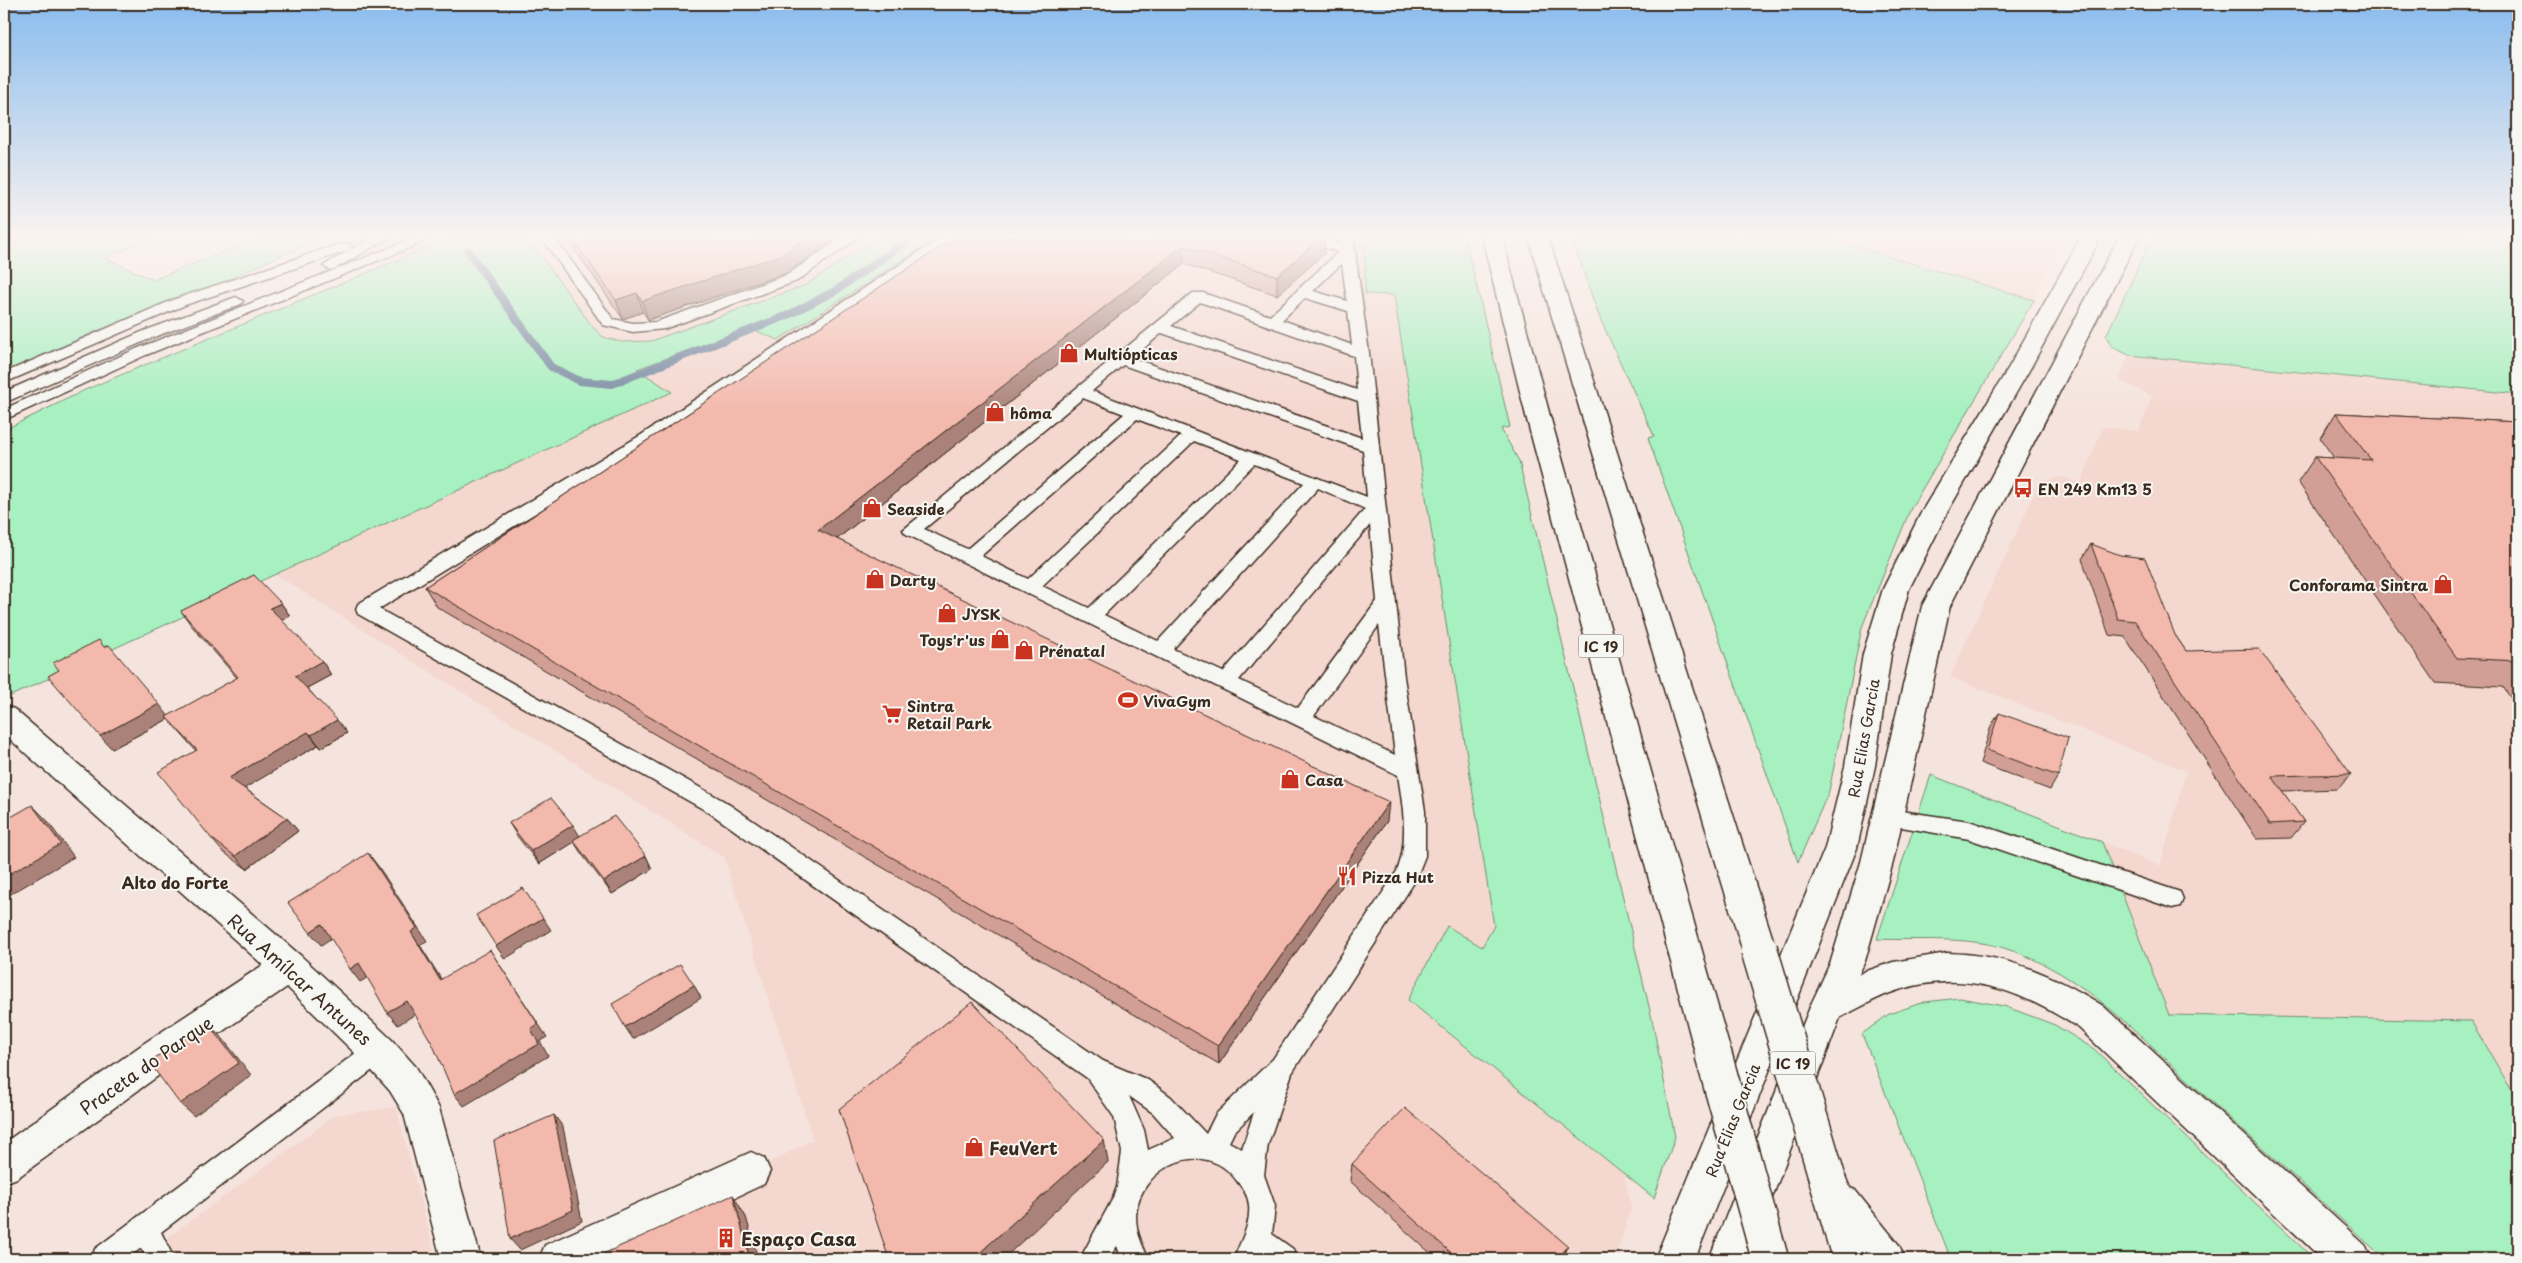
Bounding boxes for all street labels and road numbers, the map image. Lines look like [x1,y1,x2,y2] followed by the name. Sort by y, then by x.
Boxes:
[1578,634,1624,658] road number: IC 19
[1841,676,1885,799] street label: Rua Elias Garcia
[222,907,378,1051] street label: Rua Amílcar Antunes
[74,1009,218,1121] street label: Praceta do Parque
[1770,1052,1816,1074] road number: IC 19
[1699,1059,1766,1180] street label: Rua Elias Garcia

